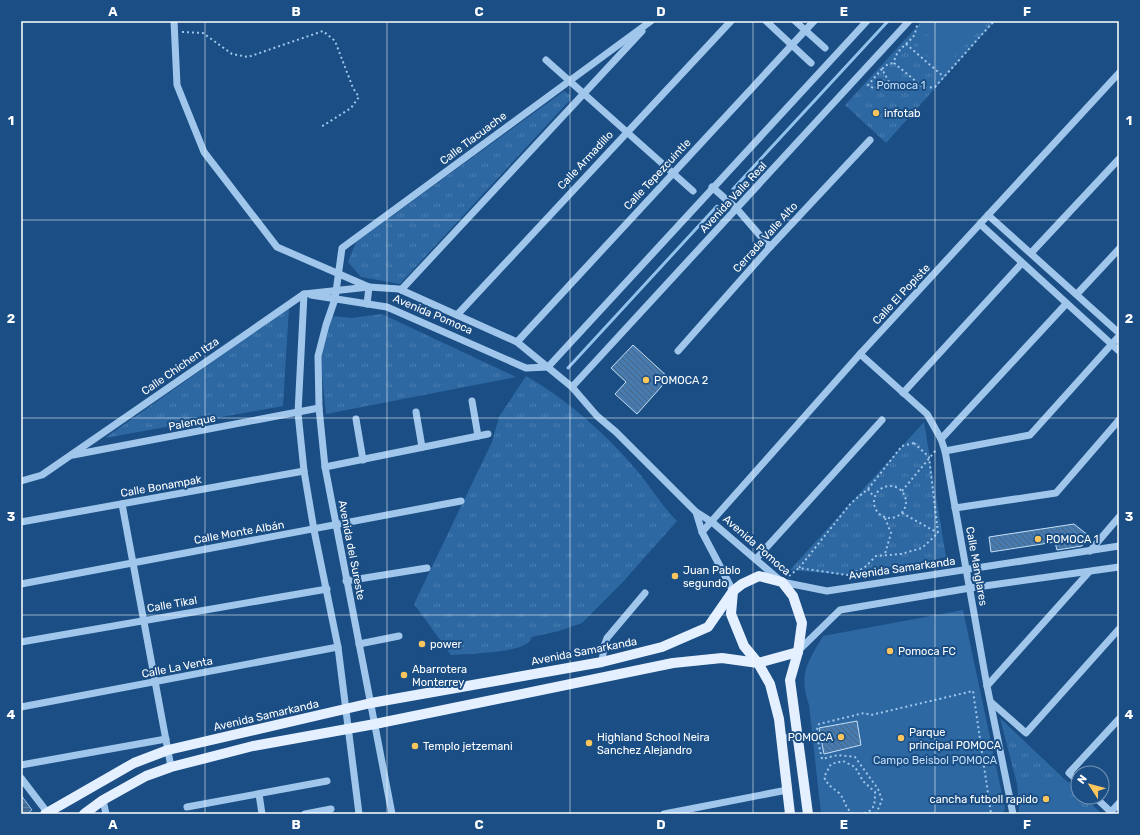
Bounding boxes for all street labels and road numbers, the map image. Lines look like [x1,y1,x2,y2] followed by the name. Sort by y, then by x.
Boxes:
[437,109,509,168] street label: Calle Tlacuache
[555,128,616,192] street label: Calle Armadillo
[621,136,694,212] street label: Calle Tepezcuintle
[697,159,770,236] street label: Avenida Valle Real
[730,200,800,275] street label: Cerrada Valle Alto
[870,261,933,327] street label: Calle El Popiste
[391,292,475,337] street label: Avenida Pomoca
[139,335,222,398] street label: Calle Chichen Itza
[167,412,217,433] street label: Palenque
[120,473,203,500] street label: Calle Bonampak
[335,499,368,601] street label: Avenida del Sureste
[720,513,793,578] street label: Avenida Pomoca
[193,518,285,547] street label: Calle Monte Albán
[963,525,990,607] street label: Calle Manglares
[848,555,956,582] street label: Avenida Samarkanda
[146,594,198,615] street label: Calle Tikal
[530,635,638,668] street label: Avenida Samarkanda
[141,654,214,681] street label: Calle La Venta
[212,697,320,734] street label: Avenida Samarkanda

